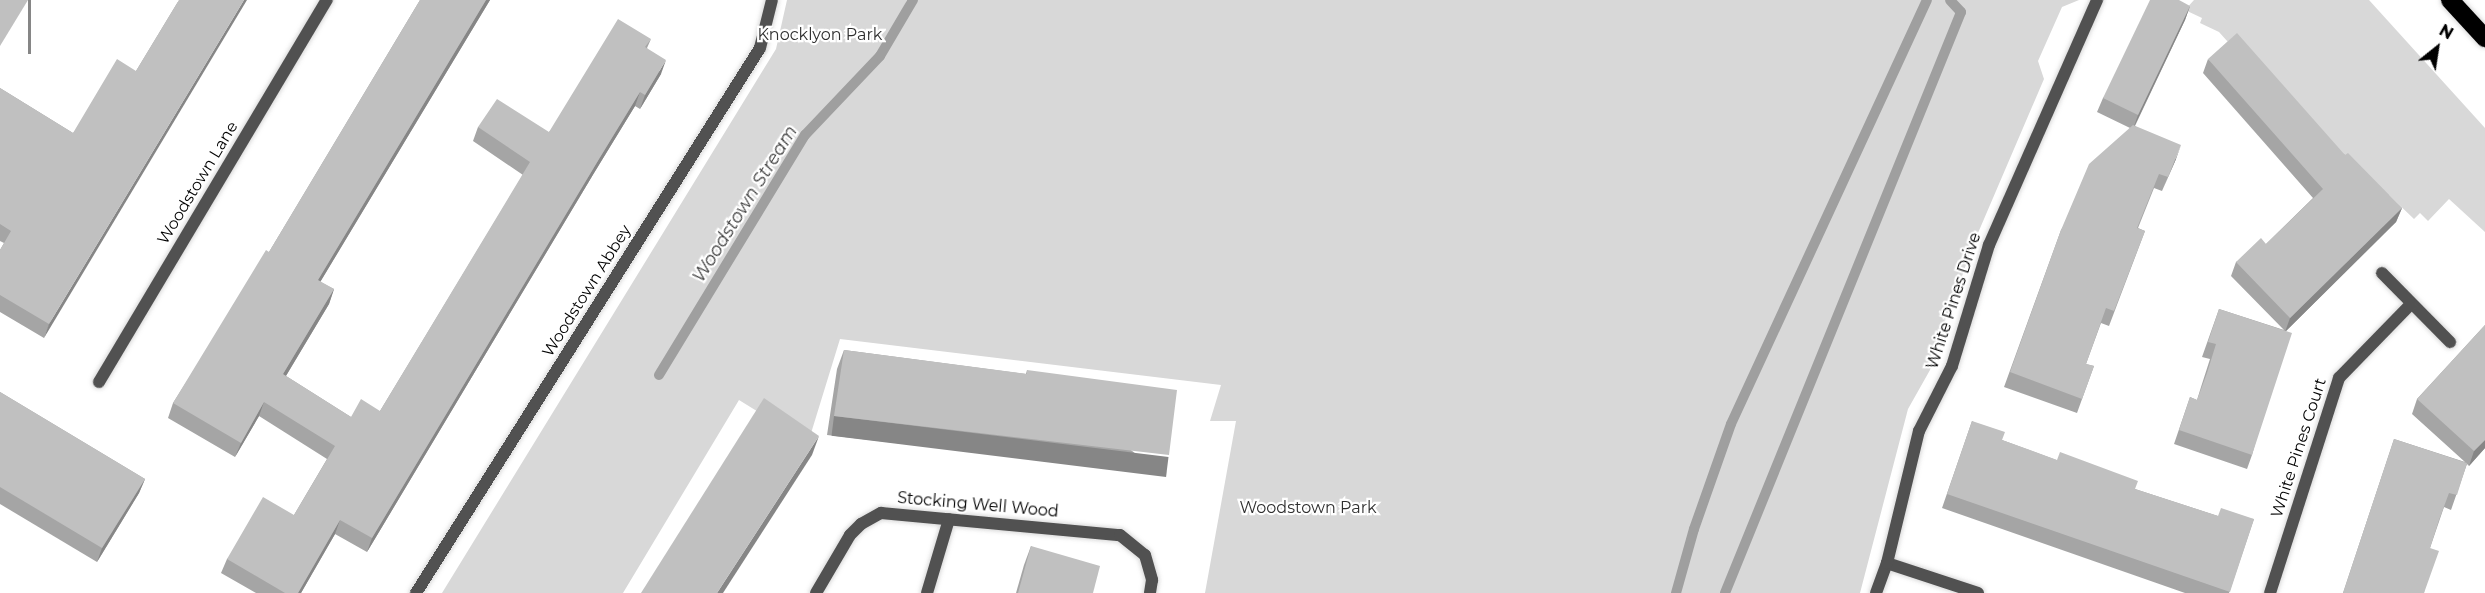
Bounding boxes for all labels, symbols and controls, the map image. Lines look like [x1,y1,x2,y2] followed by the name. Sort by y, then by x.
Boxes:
[2407,18,2467,78] north arrow
[2436,21,2457,43] text: N
[758,25,882,45] park label: Knocklyon Park
[154,118,242,248] street label: Woodstown Lane
[688,122,802,286] water label: Woodstown Stream
[539,221,635,361] street label: Woodstown Abbey
[1923,230,1985,372] street label: White Pines Drive
[2267,376,2331,520] street label: White Pines Court
[896,488,1060,522] street label: Stocking Well Wood
[1239,498,1377,518] park label: Woodstown Park

